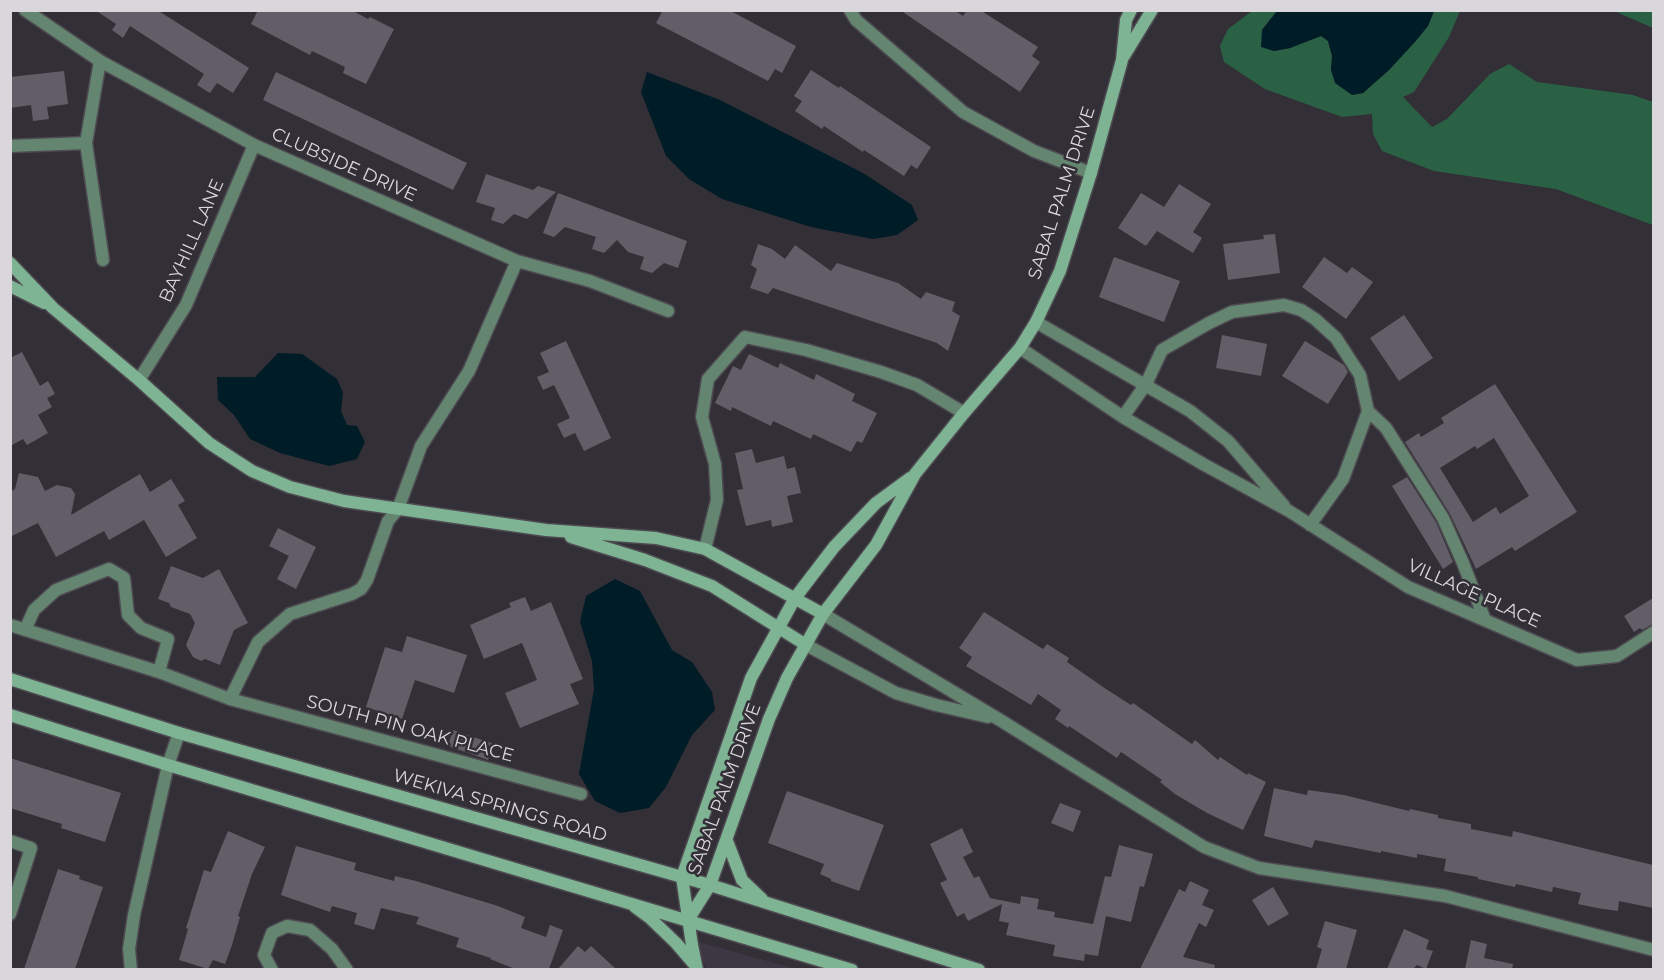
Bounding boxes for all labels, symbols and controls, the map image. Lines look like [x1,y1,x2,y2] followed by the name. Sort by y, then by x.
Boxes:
[1024,104,1100,282] street label: SABAL PALM DRIVE
[268,123,420,207] street label: CLUBSIDE DRIVE
[155,176,229,306] street label: BAYHILL LANE
[1404,555,1544,633] street label: VILLAGE PLACE
[304,691,516,767] street label: SOUTH PIN OAK PLACE
[684,700,766,878] street label: SABAL PALM DRIVE
[391,765,609,847] street label: WEKIVA SPRINGS ROAD

